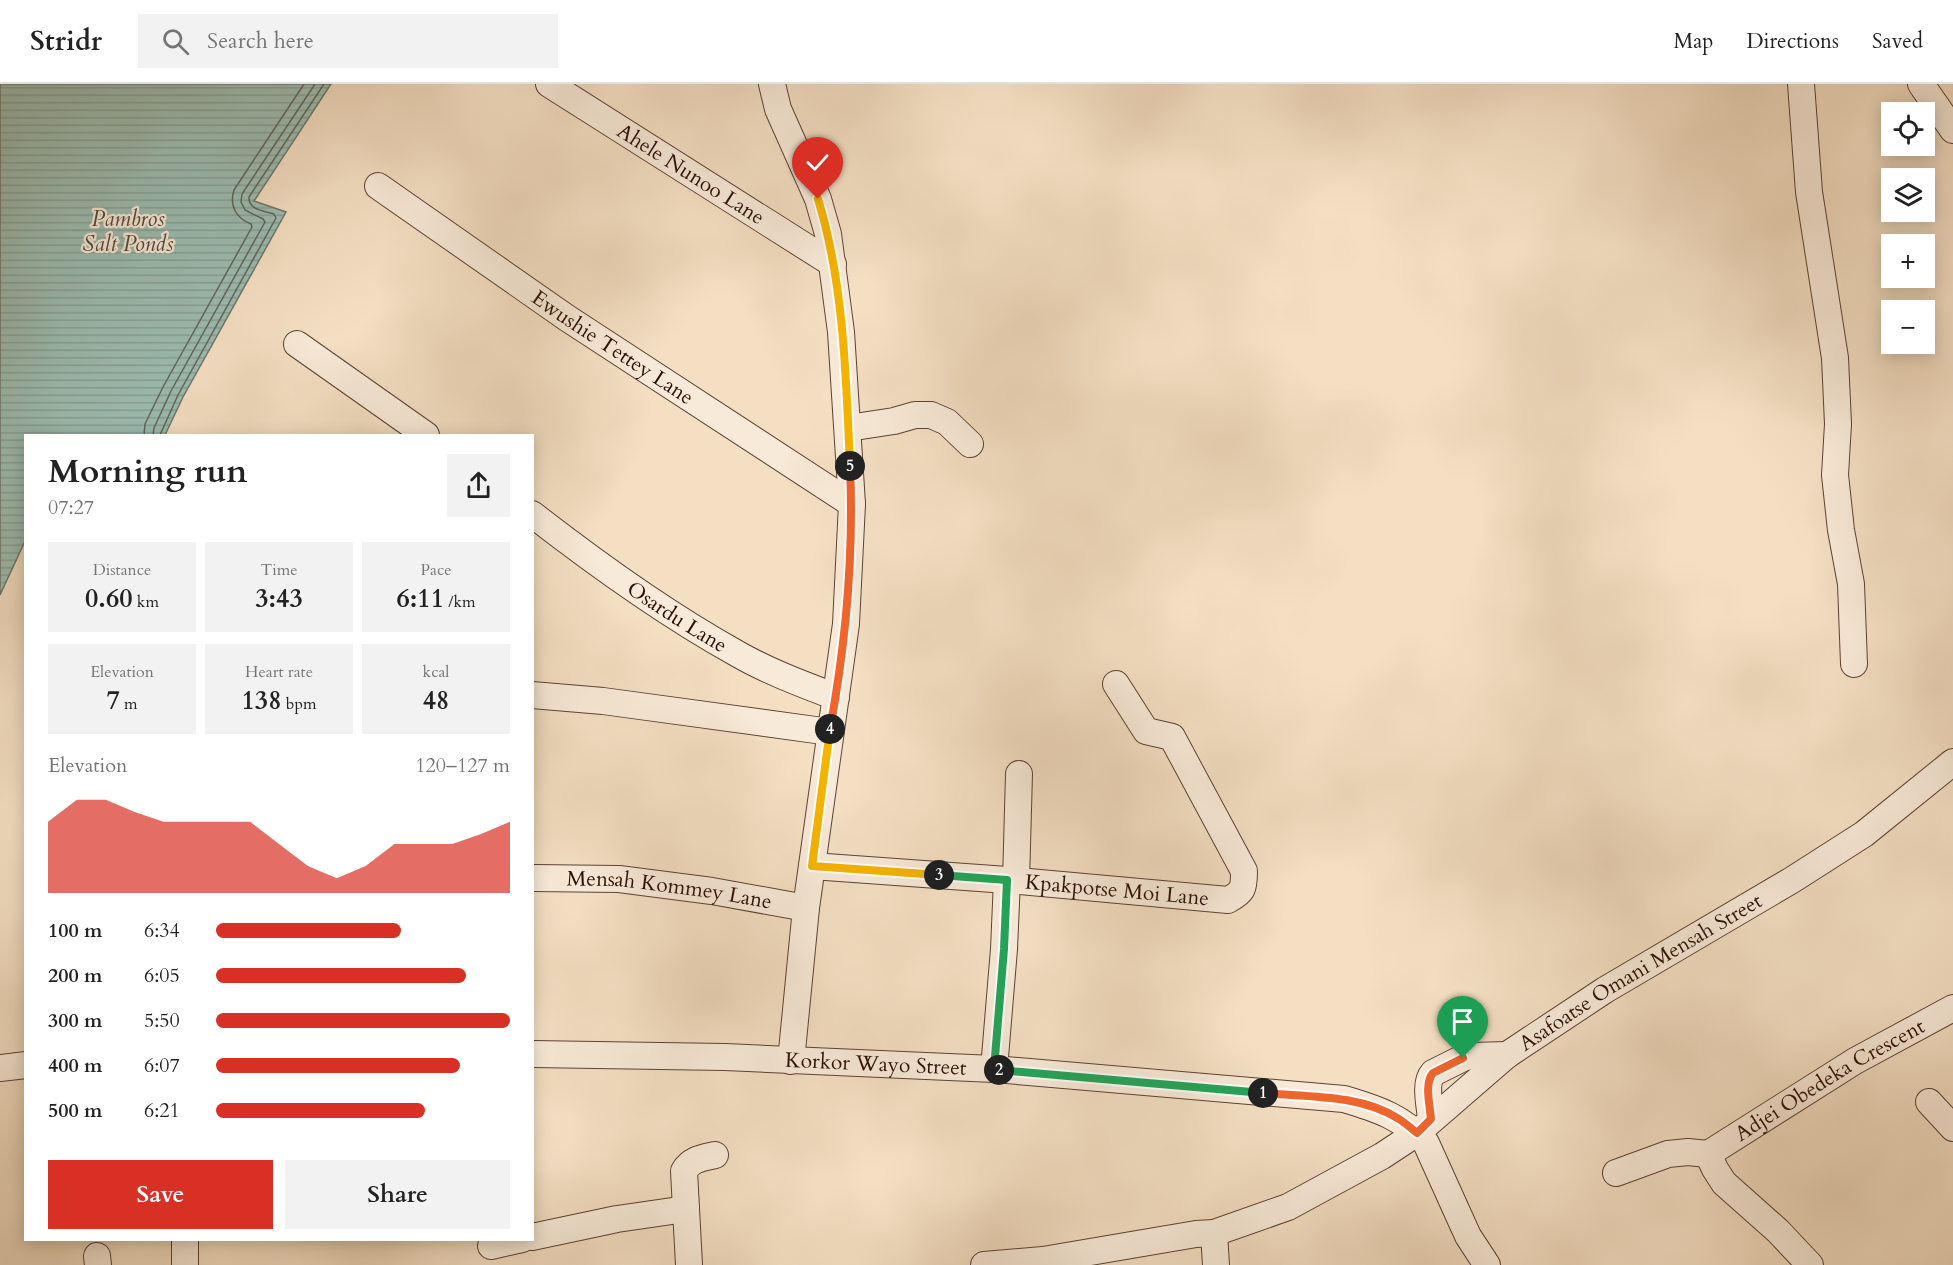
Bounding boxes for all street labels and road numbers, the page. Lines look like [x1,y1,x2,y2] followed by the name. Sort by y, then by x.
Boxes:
[611,117,770,232] street label: Ahele Nunoo Lane
[526,284,699,412] street label: Ewushie Tettey Lane
[621,574,732,660] street label: Osardu Lane
[566,864,774,917] street label: Mensah Kommey Lane
[1024,868,1210,913] street label: Kpakpotse Moi Lane
[1513,887,1768,1058] street label: Asafoatse Omani Mensah Street
[1729,1012,1930,1148] street label: Adjei Obedeka Crescent
[784,1046,968,1083] street label: Korkor Wayo Street

